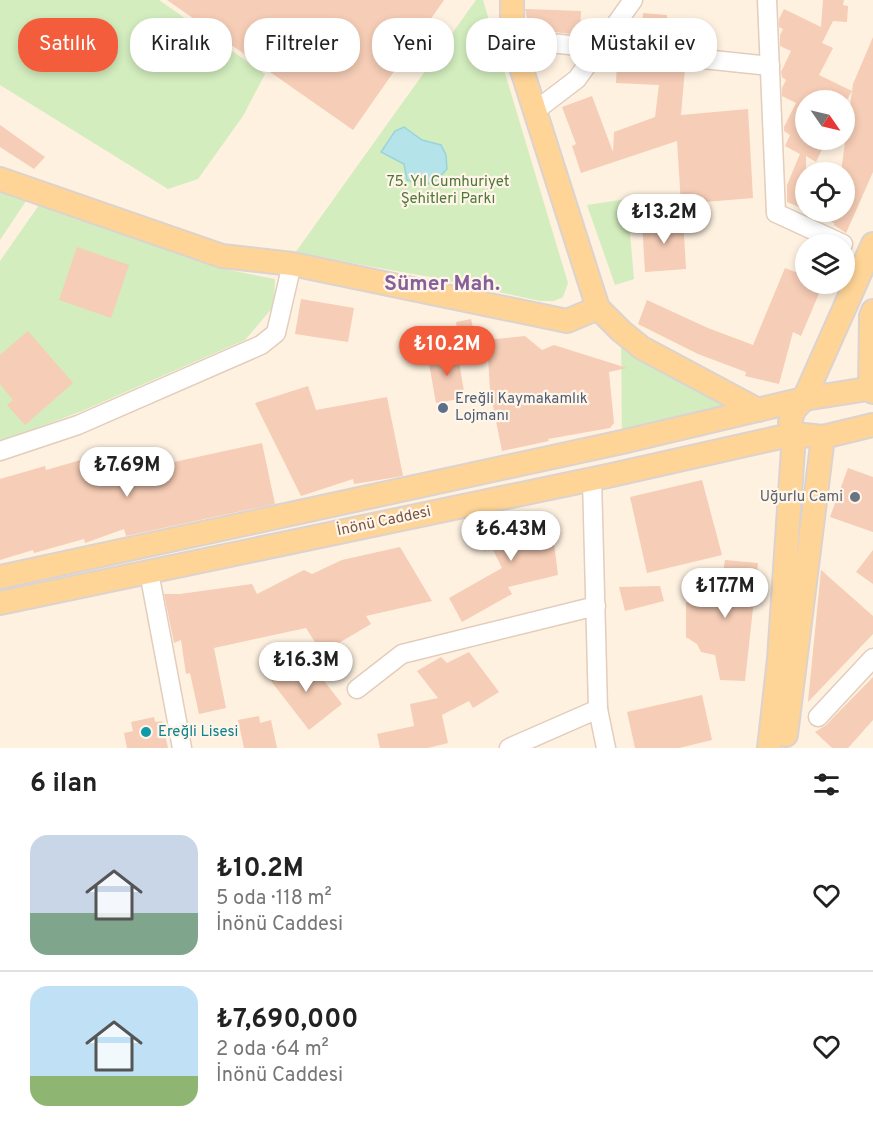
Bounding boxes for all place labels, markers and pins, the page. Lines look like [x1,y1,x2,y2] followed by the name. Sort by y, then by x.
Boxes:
[615,194,713,245] pin: ₺13.2M
[398,326,496,377] pin: ₺10.2M
[455,390,588,426] place label: Ereğli Kaymakamlık Lojmanı
[436,401,450,415] marker: Ereğli Kaymakamlık Lojmanı
[78,447,176,498] pin: ₺7.69M
[760,488,843,507] place label: Uğurlu Cami
[848,490,862,504] marker: Uğurlu Cami
[462,511,560,562] pin: ₺6.43M
[676,568,774,619] pin: ₺17.7M
[257,642,355,693] pin: ₺16.3M
[158,723,238,742] place label: Ereğli Lisesi
[139,725,153,739] marker: Ereğli Lisesi

